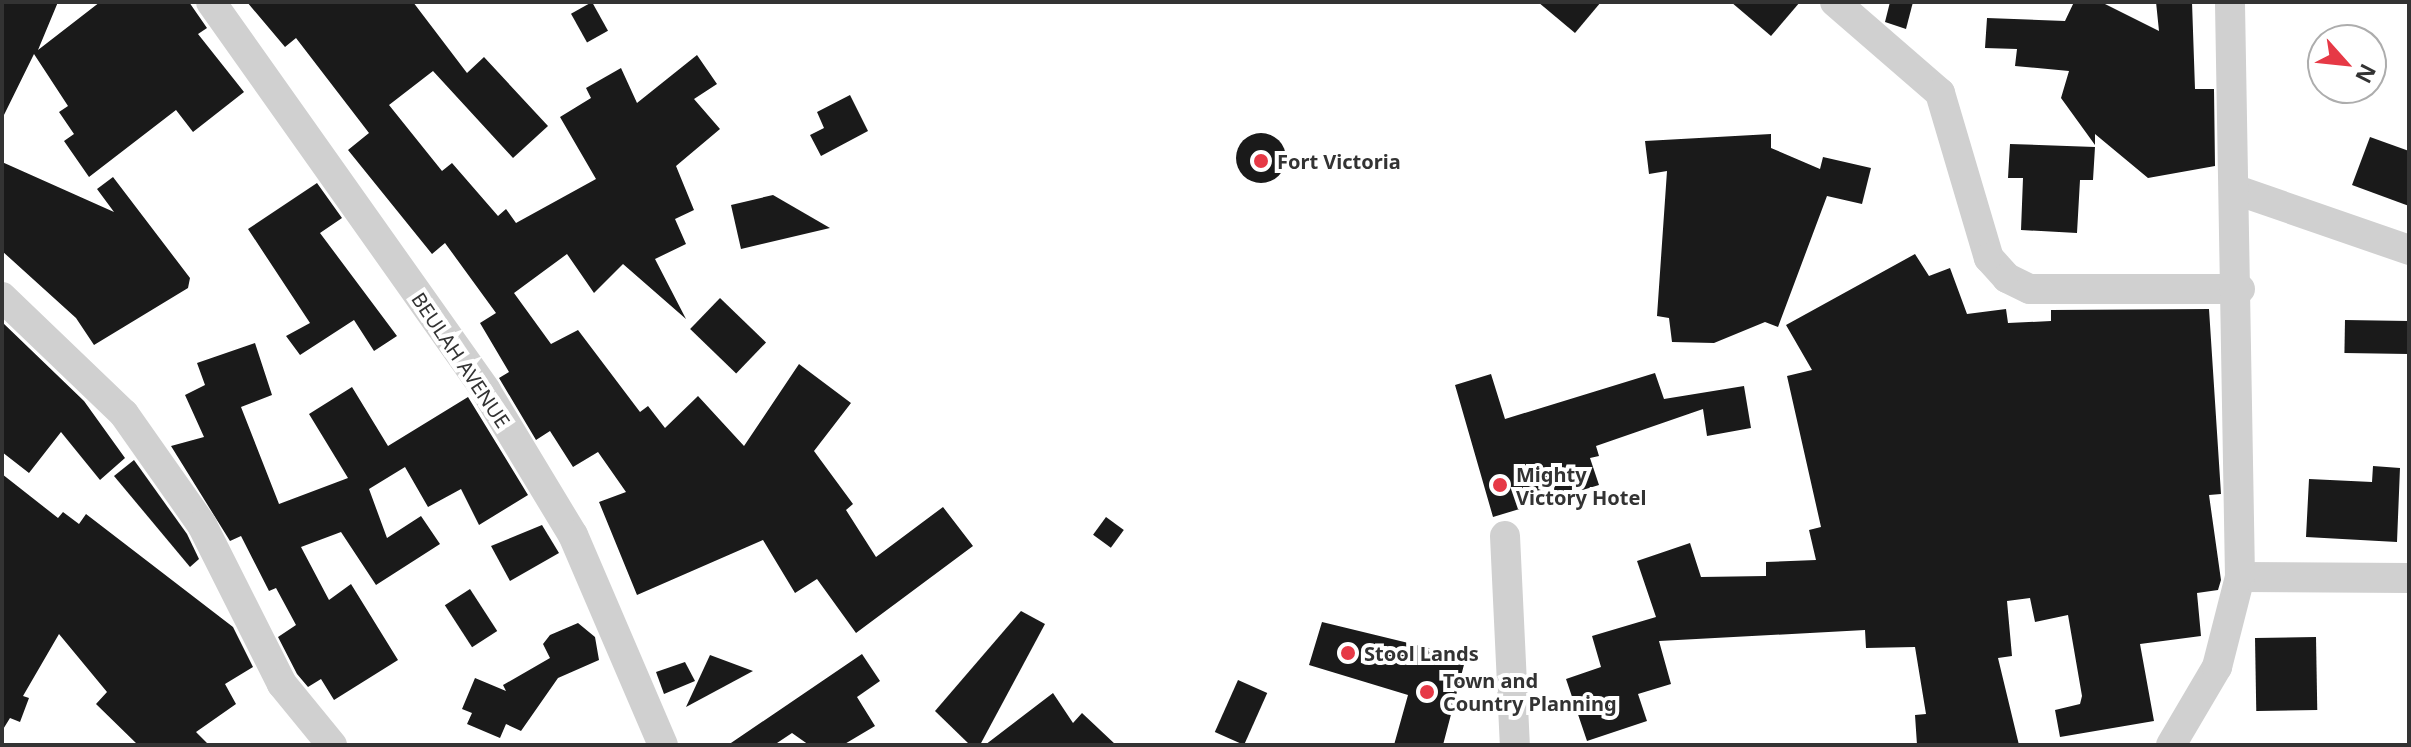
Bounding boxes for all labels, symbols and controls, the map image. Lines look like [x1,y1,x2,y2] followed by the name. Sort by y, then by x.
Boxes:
[2307,24,2387,104] north arrow
[2349,59,2384,89] text: N
[1277,149,1401,173] place label: Fort Victoria
[1252,152,1270,170] marker: Fort Victoria
[407,288,515,432] street label: BEULAH AVENUE
[1516,462,1646,509] place label: Mighty Victory Hotel
[1491,476,1509,494] marker: Mighty Victory Hotel
[1364,641,1479,665] place label: Stool Lands
[1339,644,1357,662] marker: Stool Lands
[1443,668,1617,715] place label: Town and Country Planning
[1418,683,1436,701] marker: Town and Country Planning

